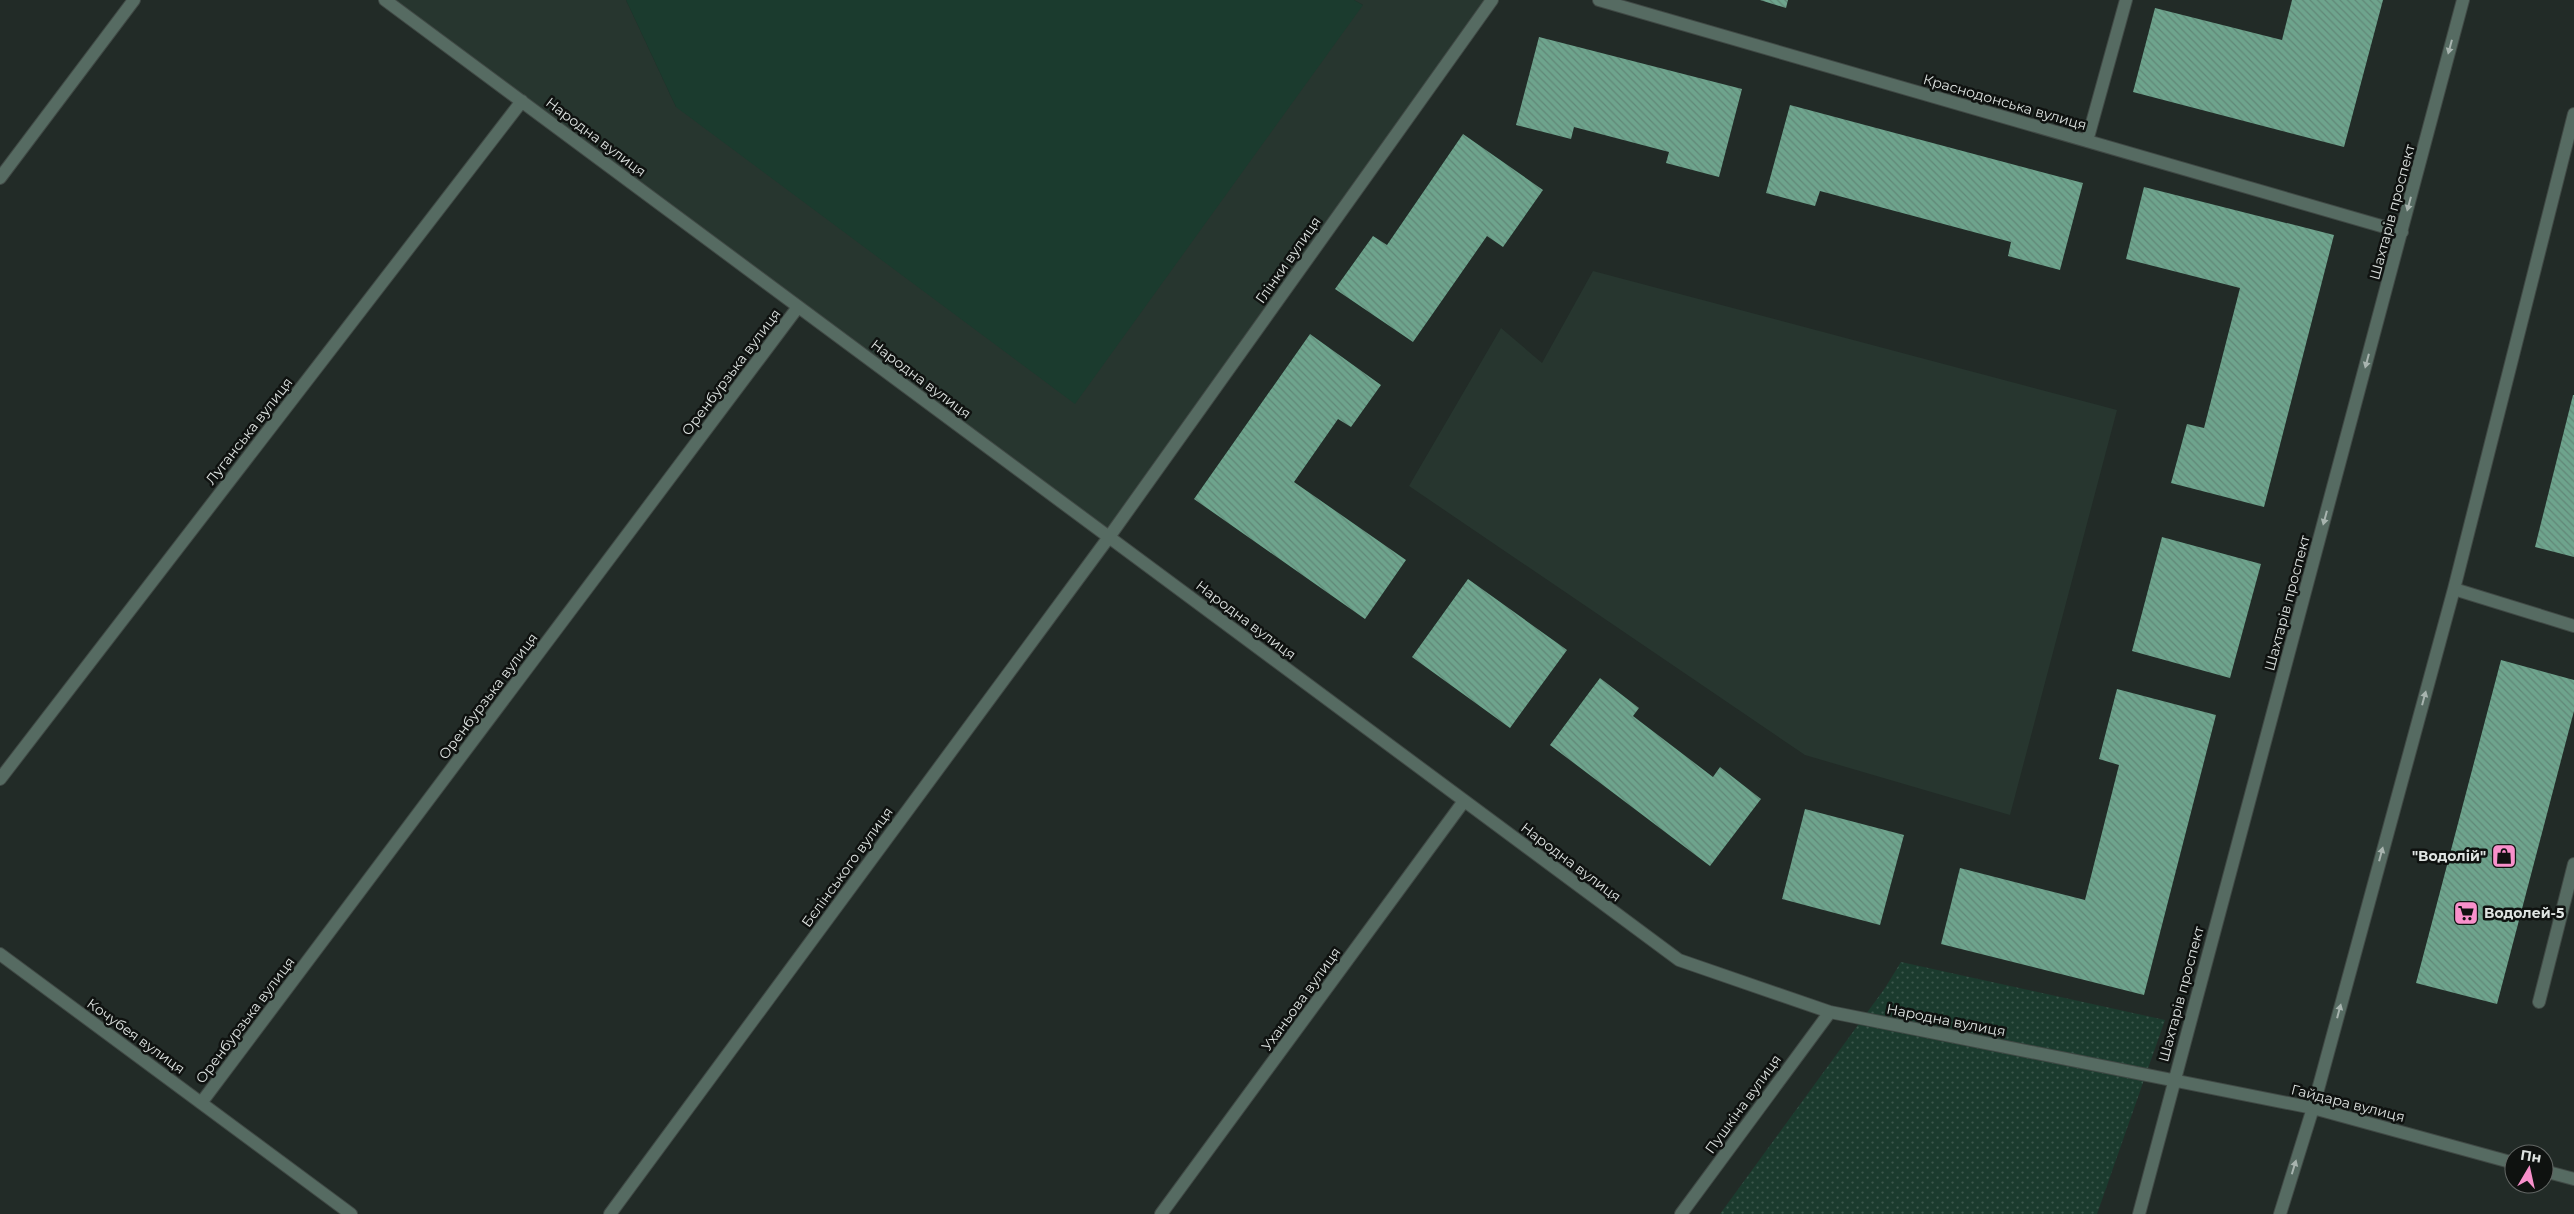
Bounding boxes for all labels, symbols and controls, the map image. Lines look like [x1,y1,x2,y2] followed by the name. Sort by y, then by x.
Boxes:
[2446,40,2454,55] one-way arrow
[1921,70,2089,134] street label: Краснодонська вулиця
[542,93,650,181] street label: Народна вулиця
[2365,142,2419,282] street label: Шахтарів проспект
[2405,197,2413,212] one-way arrow
[1251,213,1325,307] street label: Глінки вулиця
[678,305,784,439] street label: Оренбурзька вулиця
[867,335,975,423] street label: Народна вулиця
[2363,354,2371,369] one-way arrow
[202,374,296,488] street label: Луганська вулиця
[2321,511,2329,526] one-way arrow
[2260,533,2314,673] street label: Шахтарів проспект
[1192,576,1300,664] street label: Народна вулиця
[435,629,541,763] street label: Оренбурзька вулиця
[2420,690,2428,705] one-way arrow
[797,803,897,931] street label: Бєлінського вулиця
[1517,818,1625,906] street label: Народна вулиця
[2491,843,2517,869] shop icon: "Водолій"
[2378,847,2386,862] one-way arrow
[2412,847,2486,865] place label: "Водолій"
[2453,900,2479,926] supermarket icon: Водолей-5
[2484,904,2564,922] place label: Водолей-5
[2154,924,2208,1064] street label: Шахтарів проспект
[1257,944,1345,1054] street label: Уханьова вулиця
[192,953,298,1087] street label: Оренбурзька вулиця
[83,994,189,1078] street label: Кочубея вулиця
[1885,1000,2007,1040] street label: Народна вулиця
[2335,1004,2343,1019] one-way arrow
[1701,1051,1785,1157] street label: Пушкіна вулиця
[2289,1080,2407,1126] street label: Гайдара вулиця
[2504,1144,2554,1194] north arrow
[2519,1146,2543,1167] text: Пн
[2291,1160,2299,1175] one-way arrow

